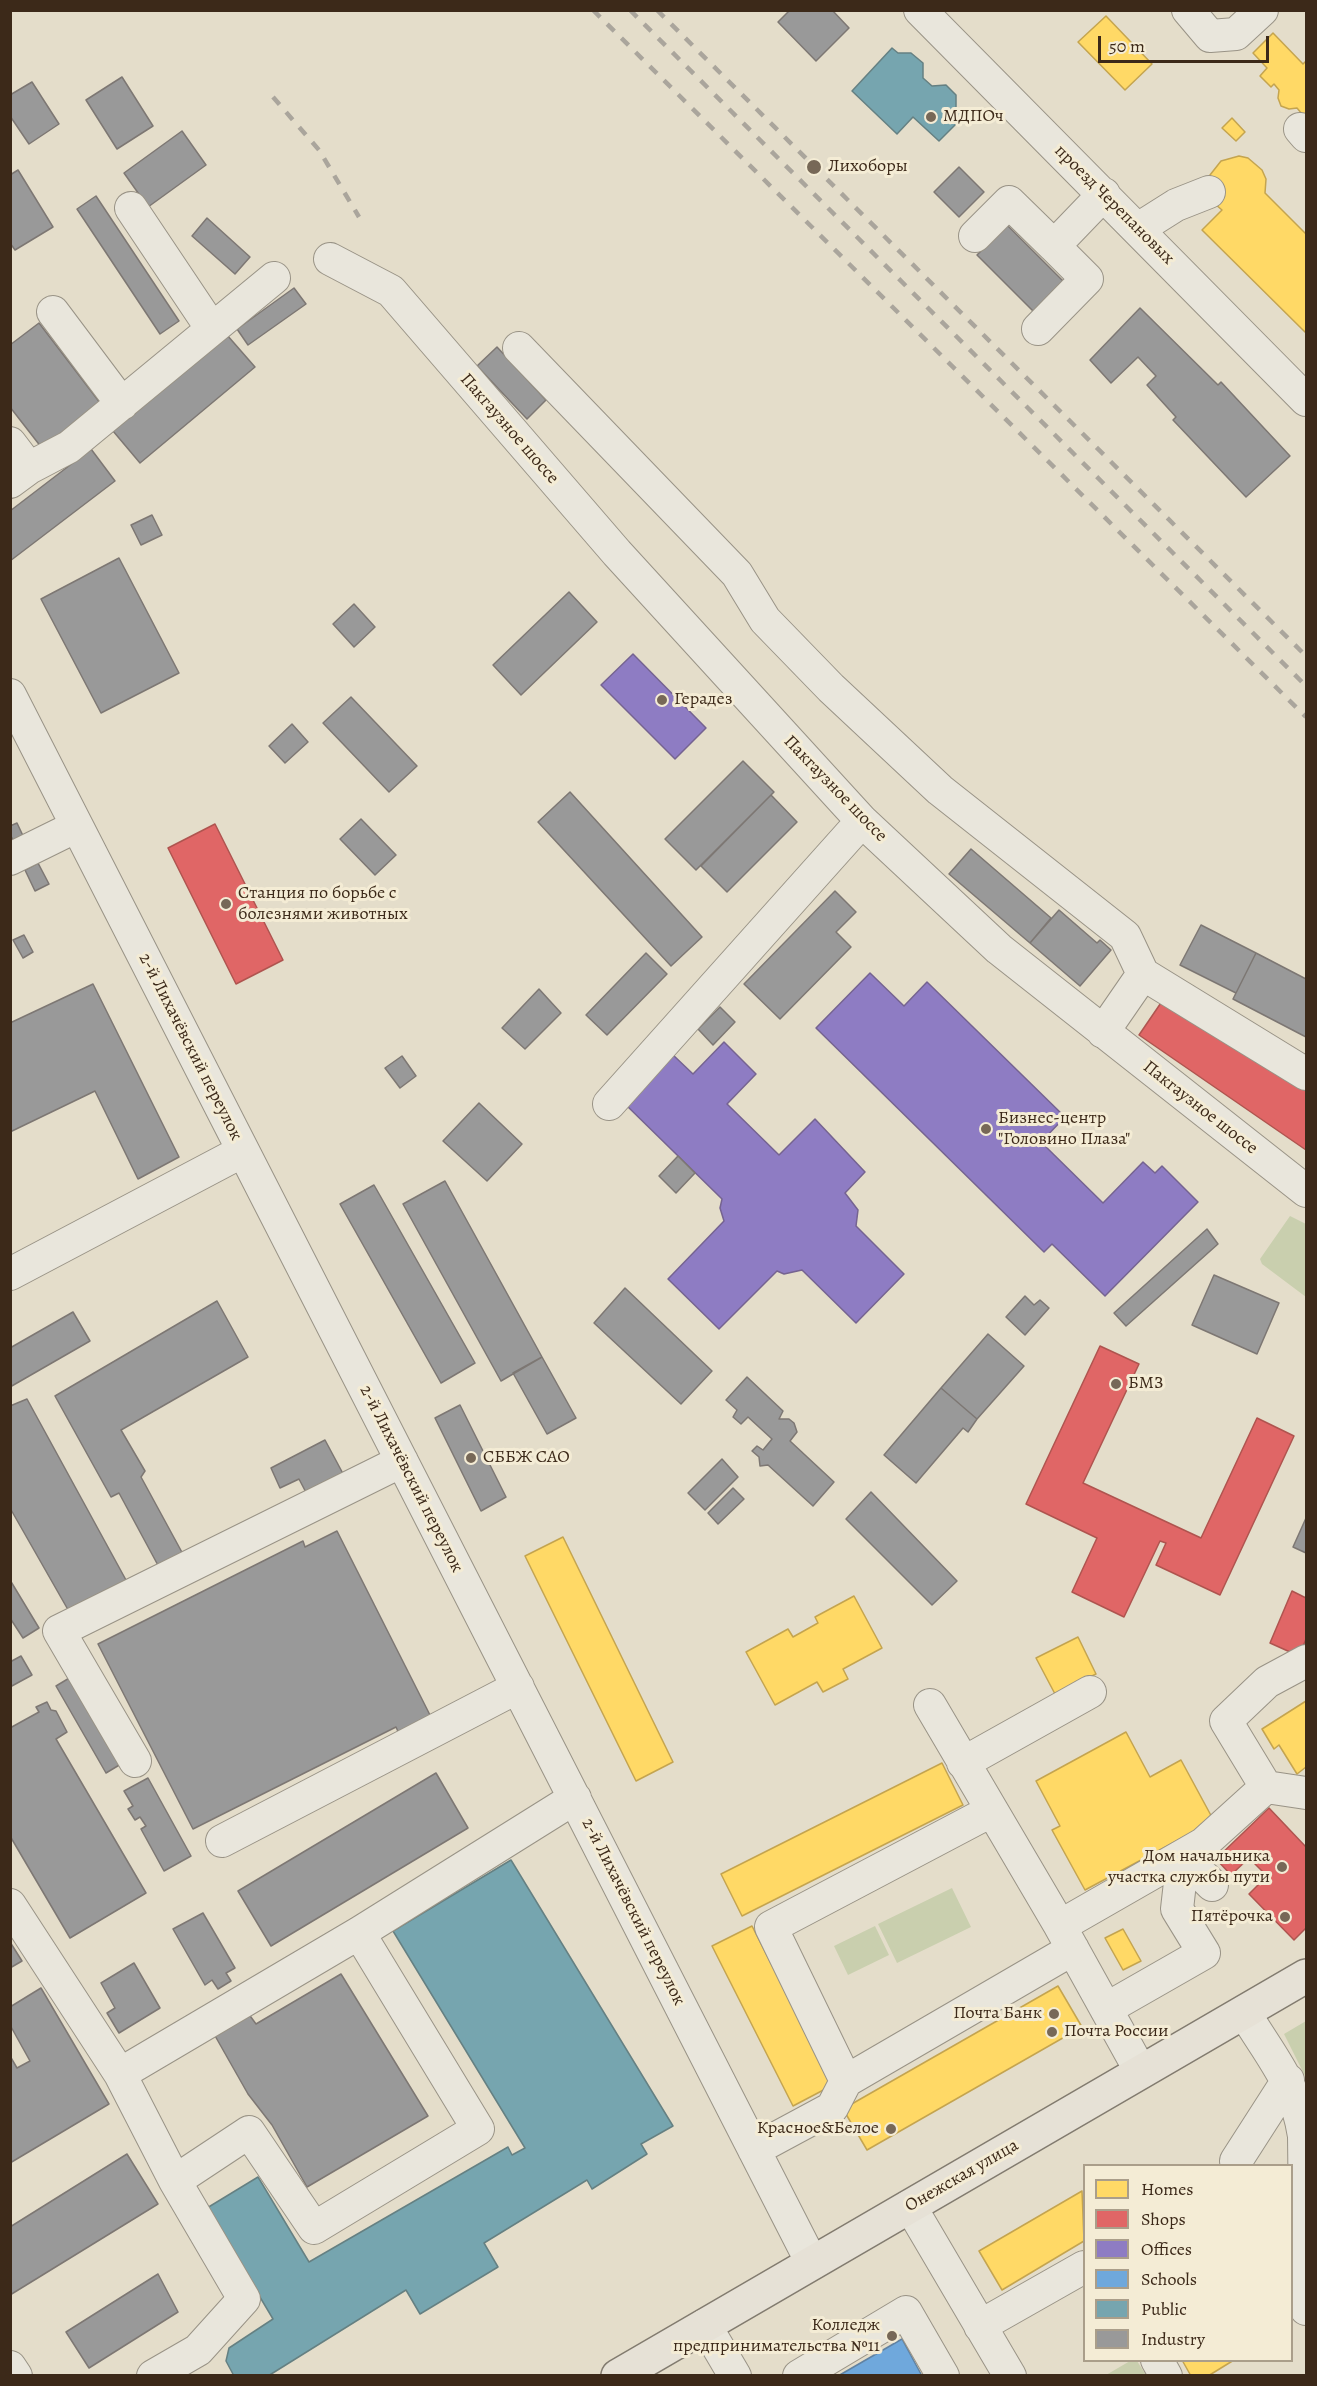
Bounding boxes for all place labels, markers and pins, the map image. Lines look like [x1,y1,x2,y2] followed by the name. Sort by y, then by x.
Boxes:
[943,106,1004,128] place label: МДПОч
[924,110,938,124] marker: МДПОч
[828,156,908,178] place label: Лихоборы
[805,158,823,176] marker: Лихоборы
[674,689,732,711] place label: Герадез
[655,693,669,707] marker: Герадез
[238,883,408,926] place label: Станция по борьбе с болезнями животных
[219,897,233,911] marker: Станция по борьбе с болезнями животных
[998,1108,1130,1150] place label: Бизнес-центр "Головино Плаза"
[979,1122,993,1136] marker: Бизнес-центр "Головино Плаза"
[1128,1373,1163,1395] place label: БМЗ
[1109,1377,1123,1391] marker: БМЗ
[483,1447,570,1469] place label: СББЖ САО
[464,1451,478,1465] marker: СББЖ САО
[1108,1846,1270,1888] place label: Дом начальника участка службы пути
[1275,1860,1289,1874] marker: Дом начальника участка службы пути
[1191,1906,1273,1928] place label: Пятёрочка
[1278,1910,1292,1924] marker: Пятёрочка
[953,2003,1042,2025] place label: Почта Банк
[1047,2007,1061,2021] marker: Почта Банк
[1064,2021,1169,2043] place label: Почта России
[1045,2025,1059,2039] marker: Почта России
[757,2118,879,2140] place label: Красное&Белое
[884,2122,898,2136] marker: Красное&Белое
[673,2315,880,2358] place label: Колледж предпринимательства №11
[885,2329,899,2343] marker: Колледж предпринимательства №11

